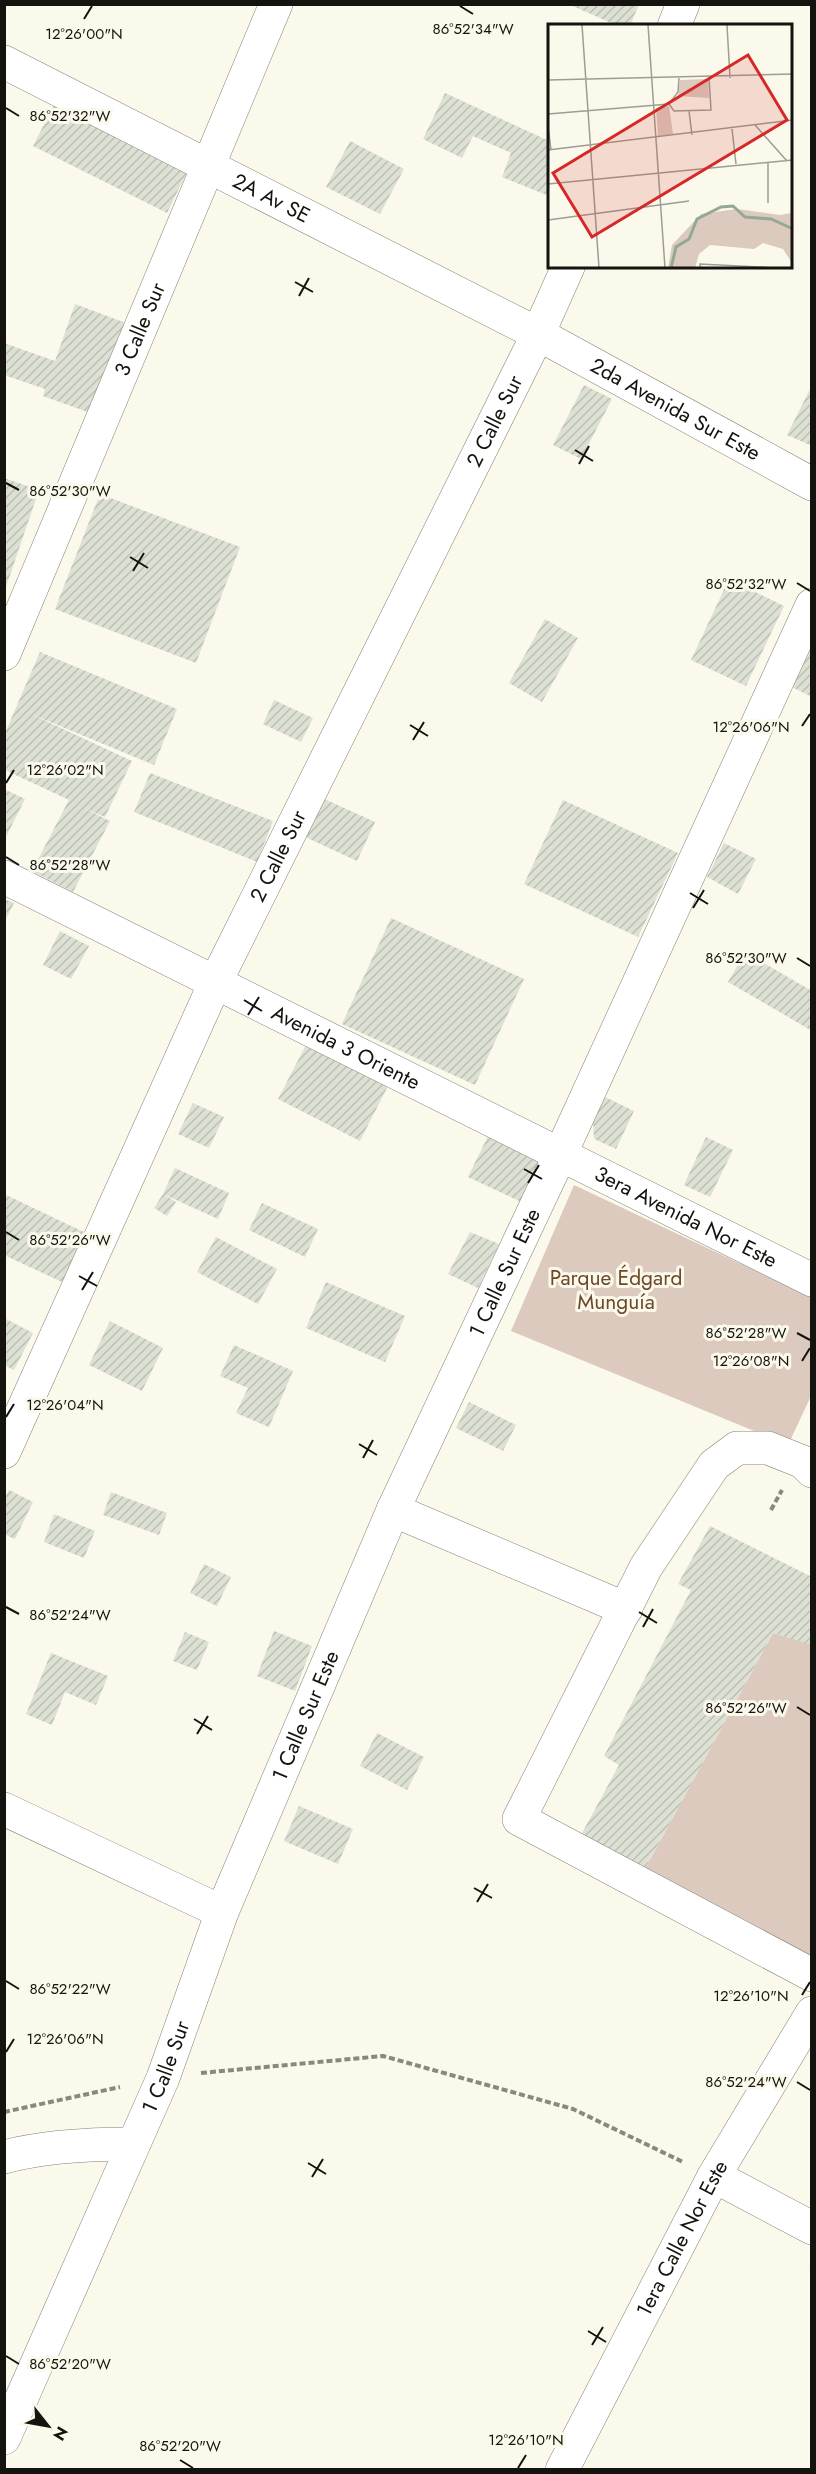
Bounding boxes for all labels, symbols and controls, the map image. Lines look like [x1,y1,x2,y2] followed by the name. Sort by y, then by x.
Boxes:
[432,18,514,40] text: 86°52'34"W
[45,23,123,45] text: 12°26'00"N
[548,24,792,268] inset map
[30,105,111,127] text: 86°52'32"W
[227,166,315,230] street label: 2A Av SE
[107,277,173,381] street label: 3 Calle Sur
[585,351,766,468] street label: 2da Avenida Sur Este
[459,369,531,472] street label: 2 Calle Sur
[29,480,111,502] text: 86°52'30"W
[706,573,787,595] text: 86°52'32"W
[712,716,790,738] text: 12°26'06"N
[26,759,104,781] text: 12°26'02"N
[243,804,314,907] street label: 2 Calle Sur
[30,854,111,876] text: 86°52'28"W
[705,947,787,969] text: 86°52'30"W
[267,998,425,1097] street label: Avenida 3 Oriente
[589,1159,782,1275] street label: 3era Avenida Nor Este
[462,1203,548,1342] street label: 1 Calle Sur Este
[29,1229,111,1251] text: 86°52'26"W
[550,1263,682,1317] park label: Parque Édgard Munguía
[706,1322,787,1344] text: 86°52'28"W
[713,1350,789,1372] text: 12°26'08"N
[26,1394,104,1416] text: 12°26'04"N
[29,1604,111,1626] text: 86°52'24"W
[264,1646,347,1786] street label: 1 Calle Sur Este
[705,1697,787,1719] text: 86°52'26"W
[29,1978,111,2000] text: 86°52'22"W
[713,1985,789,2007] text: 12°26'10"N
[134,2016,197,2118] street label: 1 Calle Sur
[26,2028,104,2050] text: 12°26'06"N
[705,2071,787,2093] text: 86°52'24"W
[629,2154,735,2322] street label: 1era Calle Nor Este
[29,2353,111,2375] text: 86°52'20"W
[18,2396,78,2456] north arrow
[47,2422,74,2445] text: N
[488,2429,564,2451] text: 12°26'10"N
[139,2435,221,2457] text: 86°52'20"W

